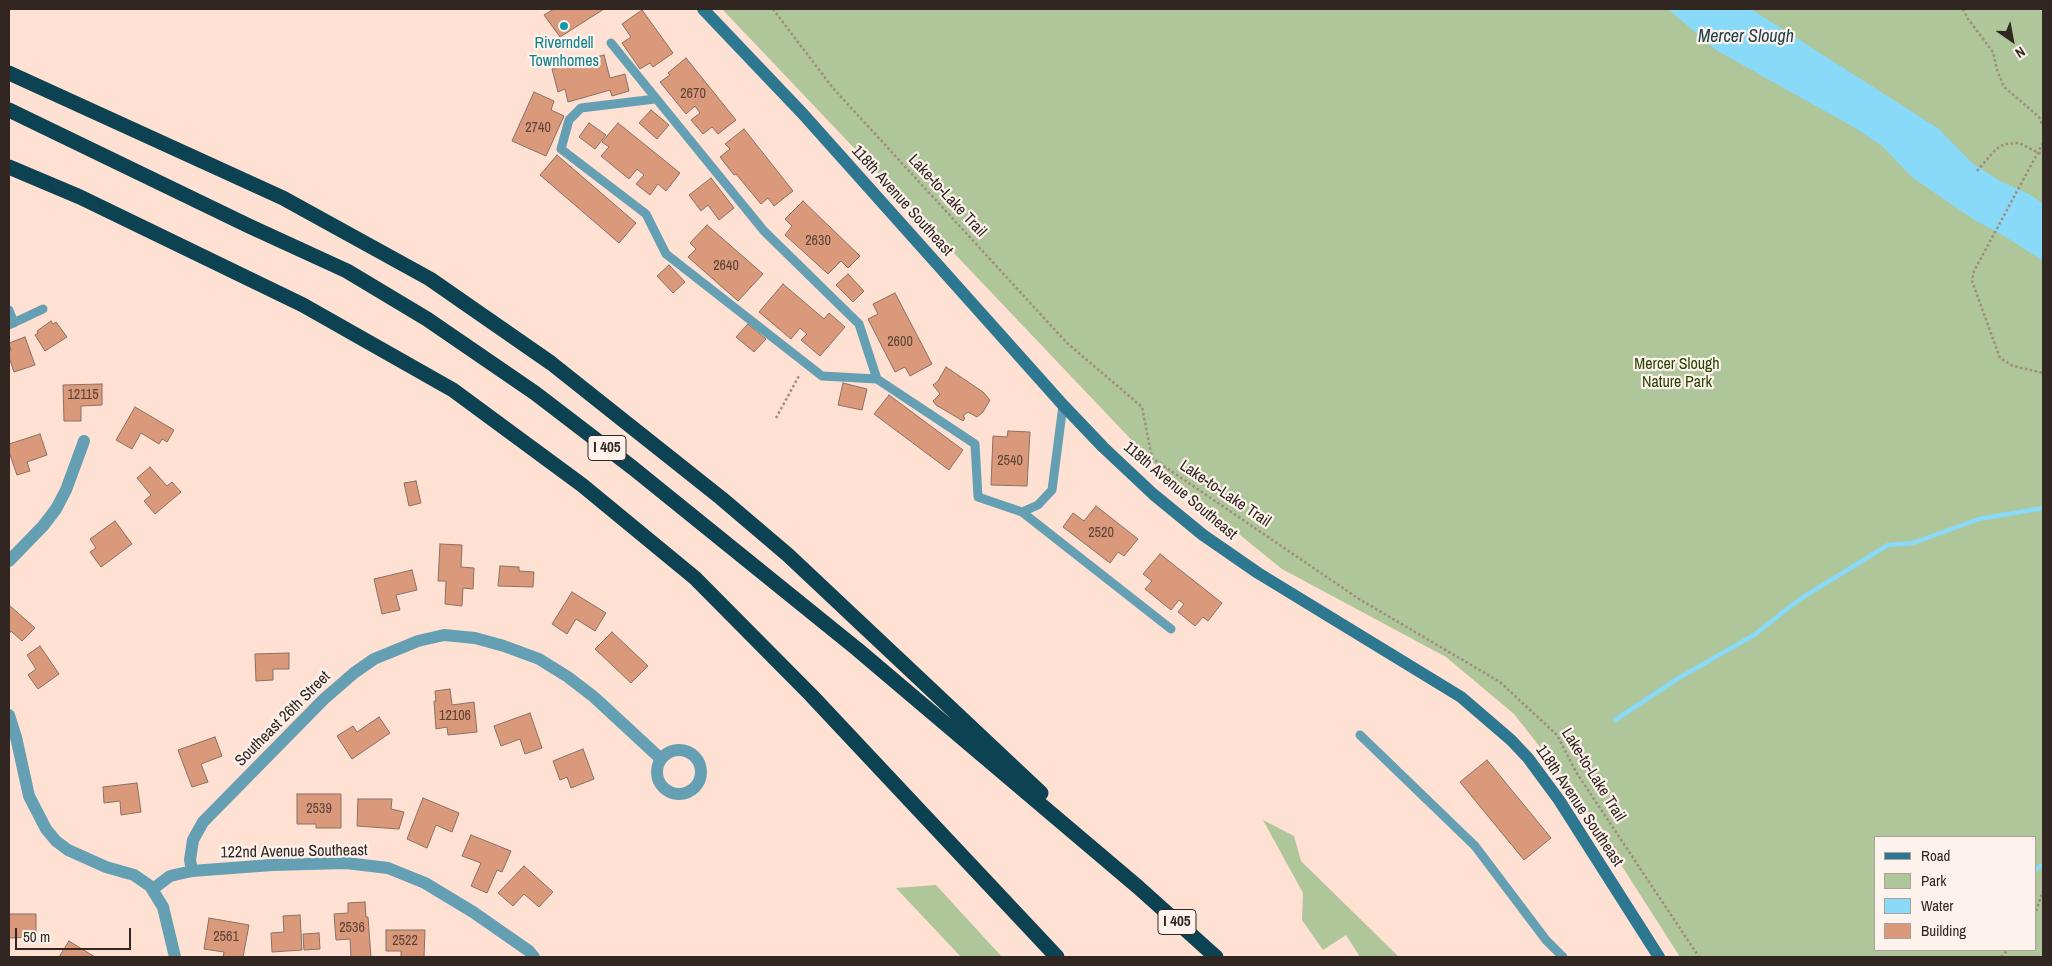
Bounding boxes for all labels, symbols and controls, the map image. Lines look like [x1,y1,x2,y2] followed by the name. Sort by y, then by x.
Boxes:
[1987,15,2037,65] north arrow
[558,20,570,32] marker: Riverndell Townhomes
[1698,26,1794,48] water label: Mercer Slough
[529,34,599,72] place label: Riverndell Townhomes
[2012,43,2029,62] text: N
[680,86,706,102] house number: 2670
[525,120,551,136] house number: 2740
[847,142,957,260] street label: 118th Avenue Southeast
[904,151,990,241] street label: Lake-to-Lake Trail
[805,233,831,249] house number: 2630
[713,258,739,274] house number: 2640
[887,334,913,350] house number: 2600
[1634,355,1720,393] park label: Mercer Slough Nature Park
[67,387,99,403] house number: 12115
[588,436,626,460] road number: I 405
[1119,438,1241,544] street label: 118th Avenue Southeast
[997,453,1023,469] house number: 2540
[1176,456,1274,532] street label: Lake-to-Lake Trail
[1088,525,1114,541] house number: 2520
[231,667,335,771] street label: Southeast 26th Street
[439,708,471,724] house number: 12106
[1557,725,1629,825] street label: Lake-to-Lake Trail
[1531,742,1627,870] street label: 118th Avenue Southeast
[306,801,332,817] house number: 2539
[1874,836,2037,951] legend
[220,841,368,863] street label: 122nd Avenue Southeast
[1921,845,1950,866] text: Road
[1921,870,1946,891] text: Park
[1921,895,1953,916] text: Water
[1158,910,1196,934] road number: I 405
[18,918,134,950] scale bar
[339,920,365,936] house number: 2536
[1921,920,1966,941] text: Building
[23,926,50,947] text: 50 m
[213,929,239,945] house number: 2561
[392,933,418,949] house number: 2522

